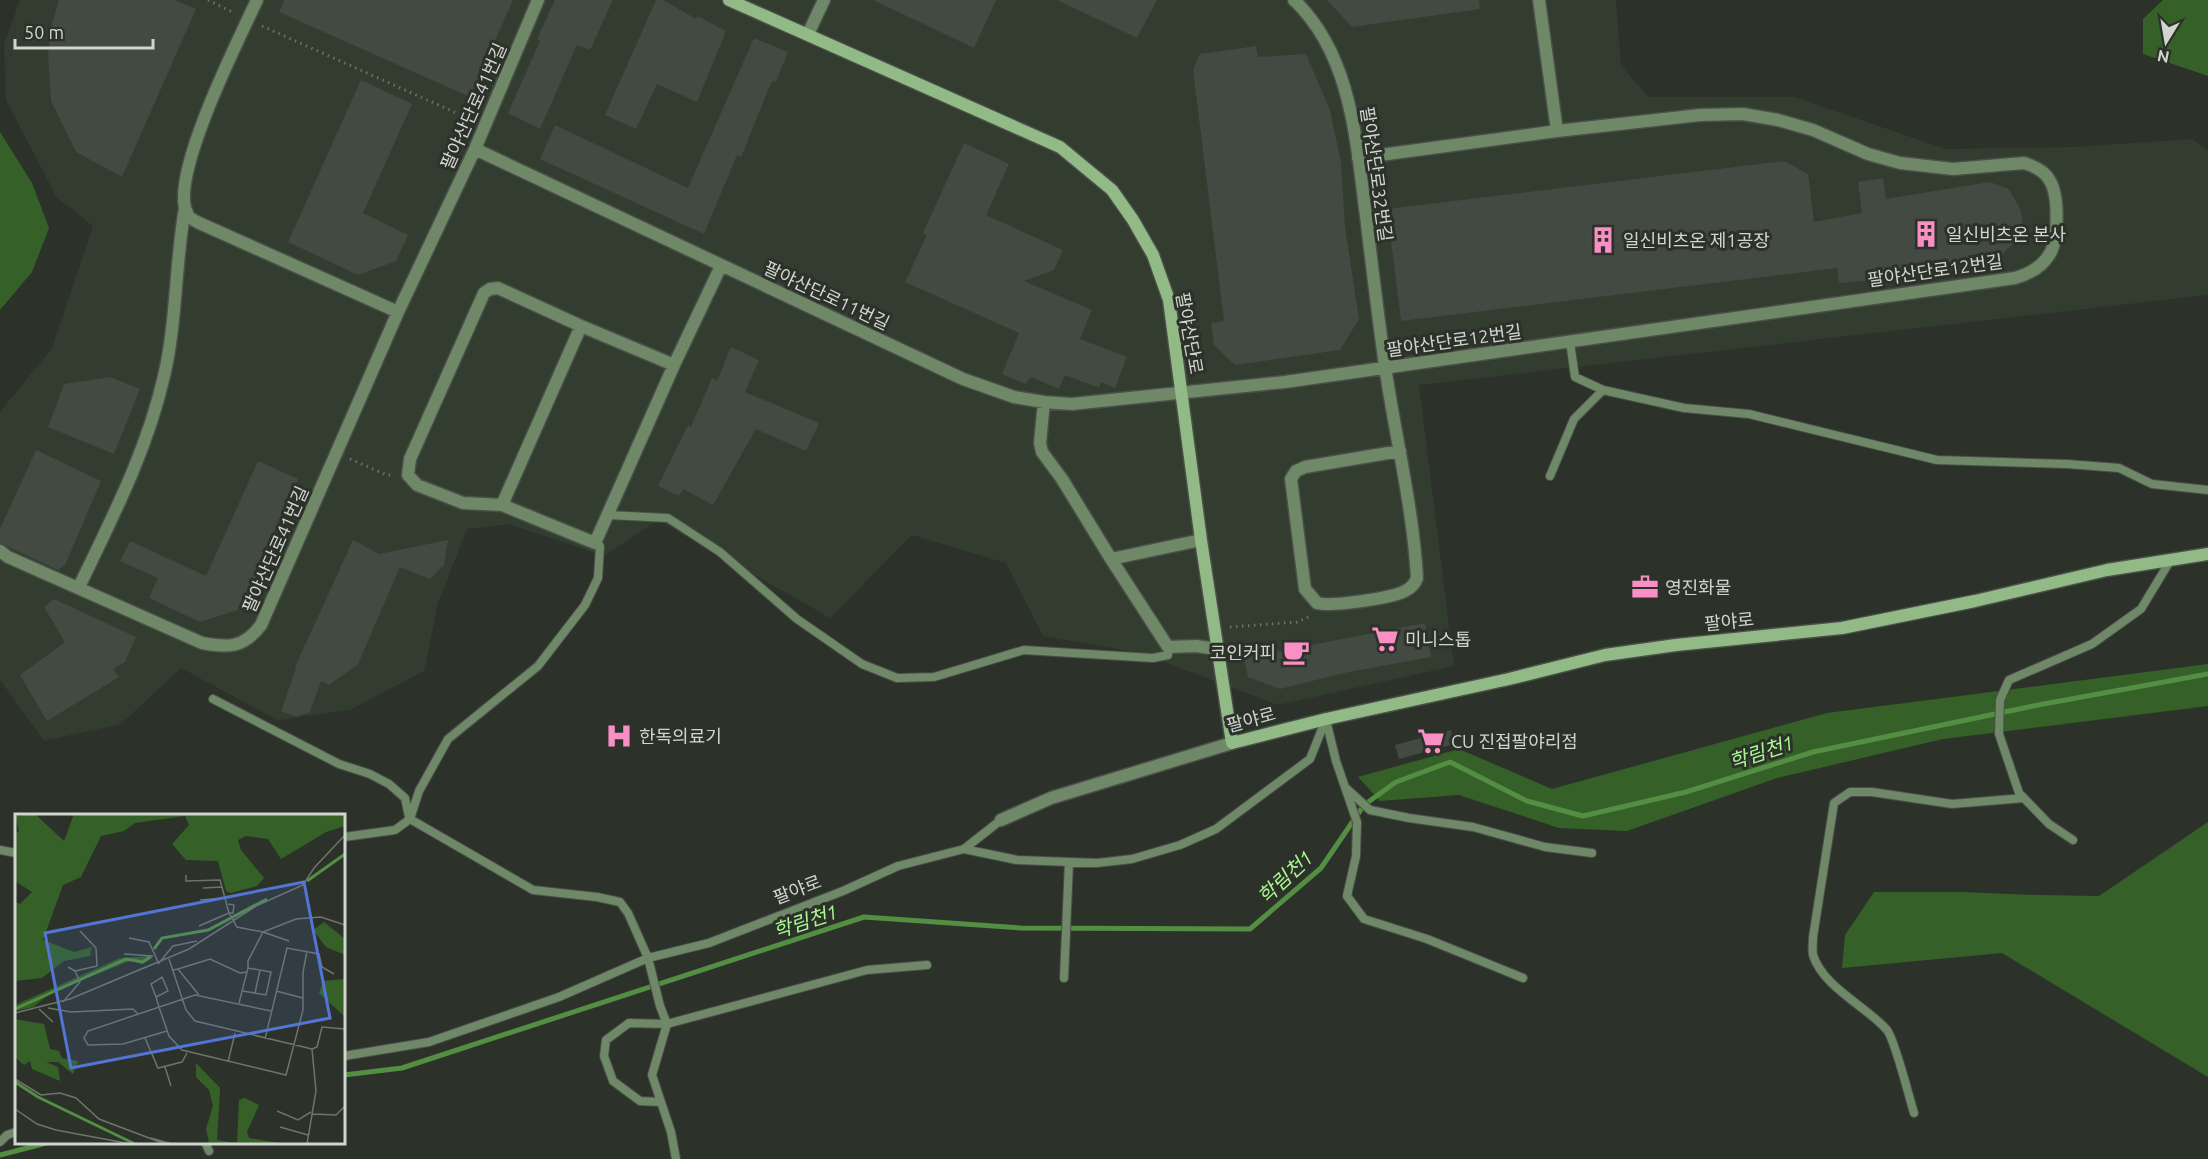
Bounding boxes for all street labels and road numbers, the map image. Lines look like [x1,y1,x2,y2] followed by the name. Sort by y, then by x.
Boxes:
[436,40,510,172] street label: 팔야산단로41번길
[1358,105,1396,243] street label: 팔야산단로32번길
[1866,251,2004,289] street label: 팔야산단로12번길
[761,257,893,333] street label: 팔야산단로11번길
[1173,290,1207,376] street label: 팔야산단로
[1385,321,1523,359] street label: 팔야산단로12번길
[238,483,312,615] street label: 팔야산단로41번길
[1703,608,1755,634] street label: 팔야로
[1224,703,1278,735] street label: 팔야로
[770,871,824,907] street label: 팔야로

